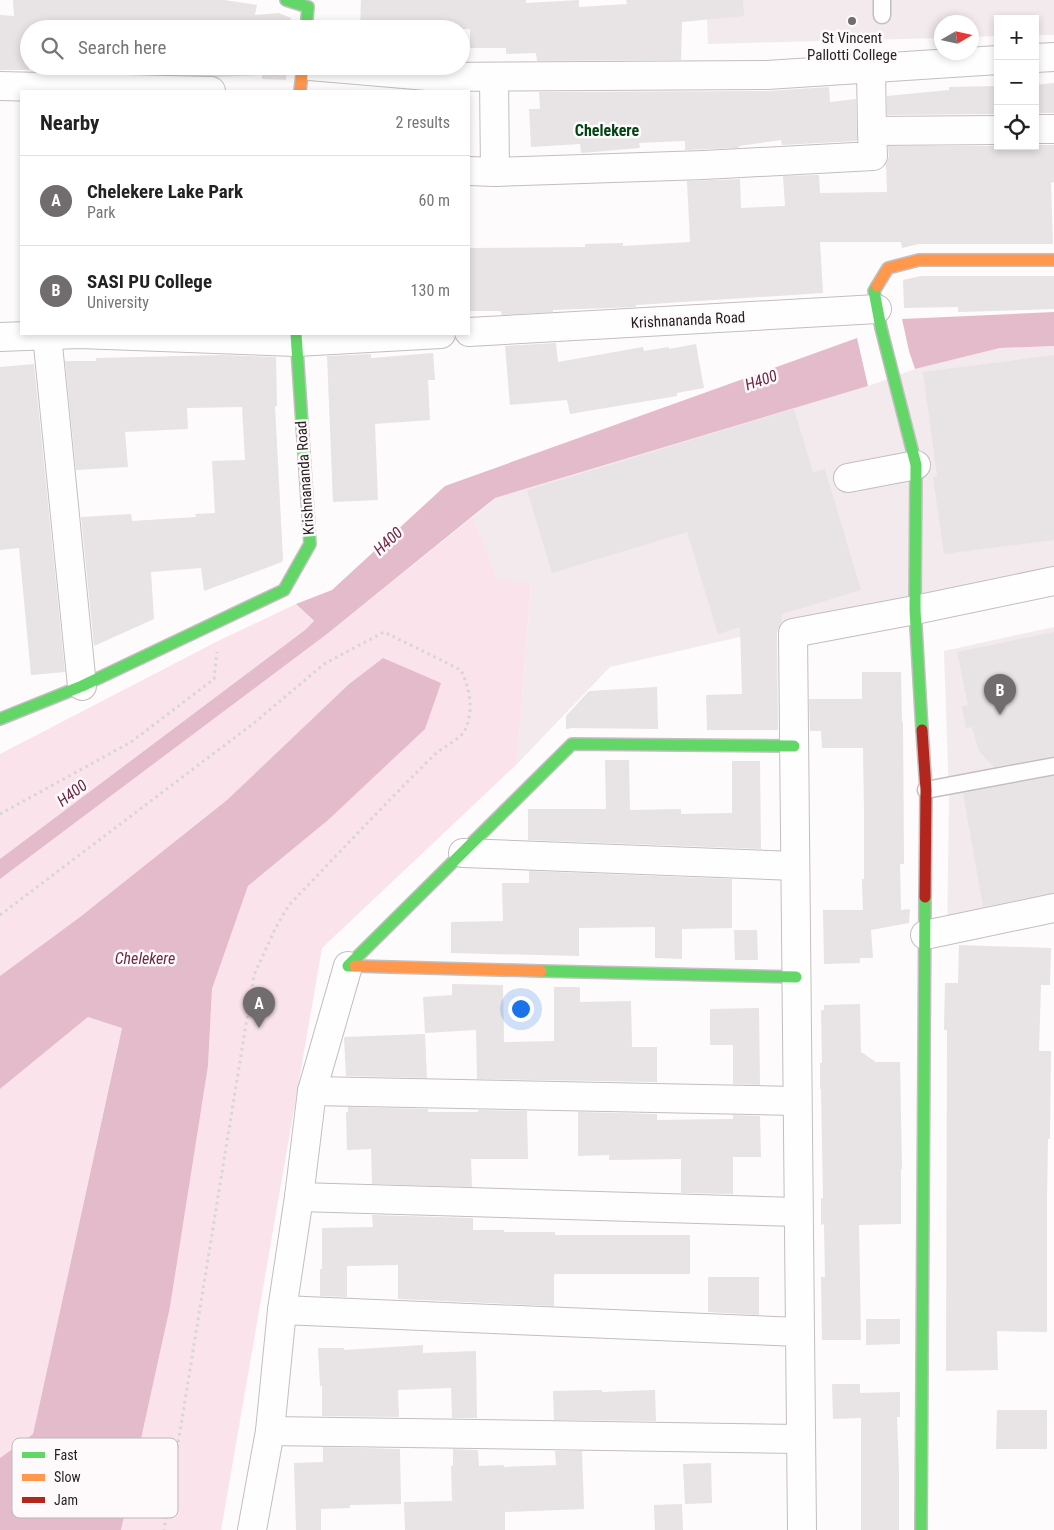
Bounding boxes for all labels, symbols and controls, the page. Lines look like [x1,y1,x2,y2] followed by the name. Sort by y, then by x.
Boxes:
[846,15,858,27] marker: St Vincent Pallotti College
[934,15,979,60] north arrow
[994,15,1039,150] map controls
[994,15,1039,60] button: +
[20,20,470,75] search box
[807,29,897,64] place label: St Vincent Pallotti College
[38,34,66,62] icon: search
[78,36,166,59] text: Search here
[994,60,1039,105] button: −
[994,105,1039,150] button: locate
[40,111,99,135] text: Nearby
[395,113,450,132] text: 2 results
[575,121,639,140] district label: Chelekere
[87,180,243,203] text: Chelekere Lake Park
[51,191,61,210] text: A
[418,191,450,210] text: 60 m
[87,203,116,222] text: Park
[87,270,212,293] text: SASI PU College
[52,281,60,300] text: B
[411,281,450,300] text: 130 m
[87,293,149,312] text: University
[630,308,746,332] street label: Krishnananda Road
[742,366,780,394] water label: H400
[292,420,318,536] street label: Krishnananda Road
[370,523,407,559] water label: H400
[984,674,1016,715] pin: B
[53,775,91,810] water label: H400
[115,949,175,968] water label: Chelekere
[243,987,275,1028] pin: A
[508,996,534,1022] your location
[12,1438,178,1518] legend
[54,1447,78,1463] text: Fast
[54,1469,81,1485] text: Slow
[54,1492,78,1508] text: Jam

